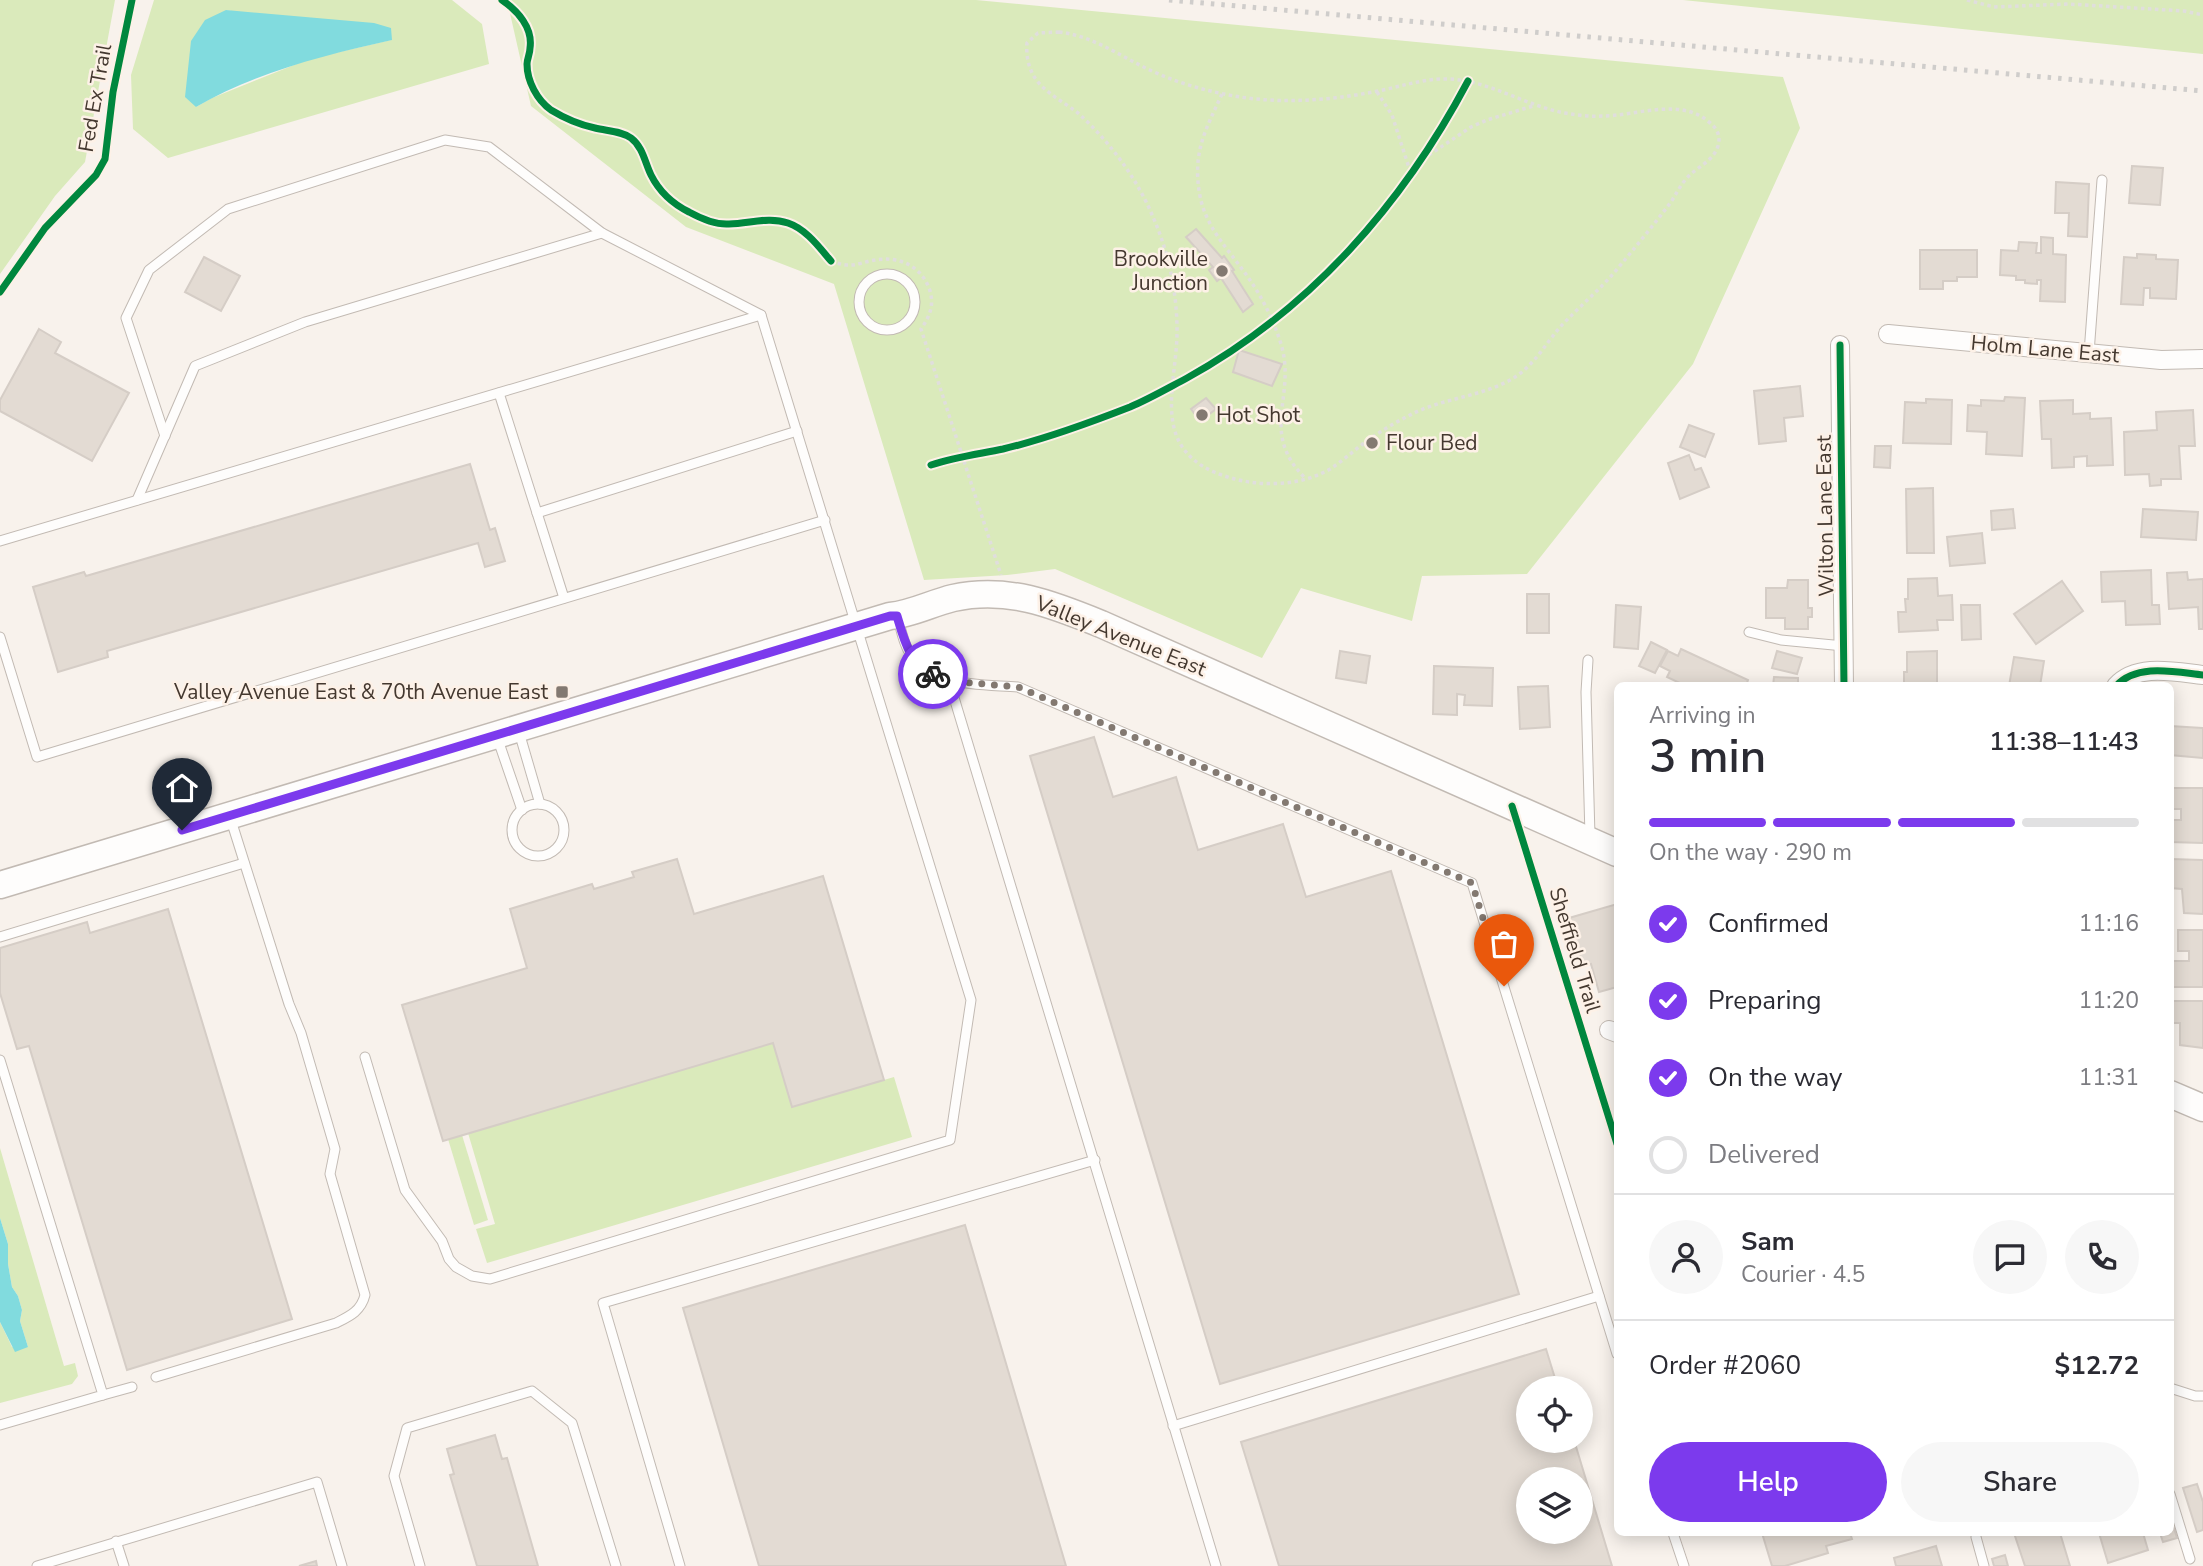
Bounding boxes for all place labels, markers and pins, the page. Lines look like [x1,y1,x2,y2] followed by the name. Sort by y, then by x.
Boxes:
[1114,245,1208,297] place label: Brookville Junction
[1214,263,1230,279] marker: Brookville Junction
[1216,401,1301,429] place label: Hot Shot
[1194,407,1210,423] marker: Hot Shot
[1386,429,1478,457] place label: Flour Bed
[1364,435,1380,451] marker: Flour Bed
[173,678,549,706] place label: Valley Avenue East & 70th Avenue East
[554,684,570,700] marker: Valley Avenue East & 70th Avenue East
[152,758,212,830] pin
[1474,914,1534,986] pin

